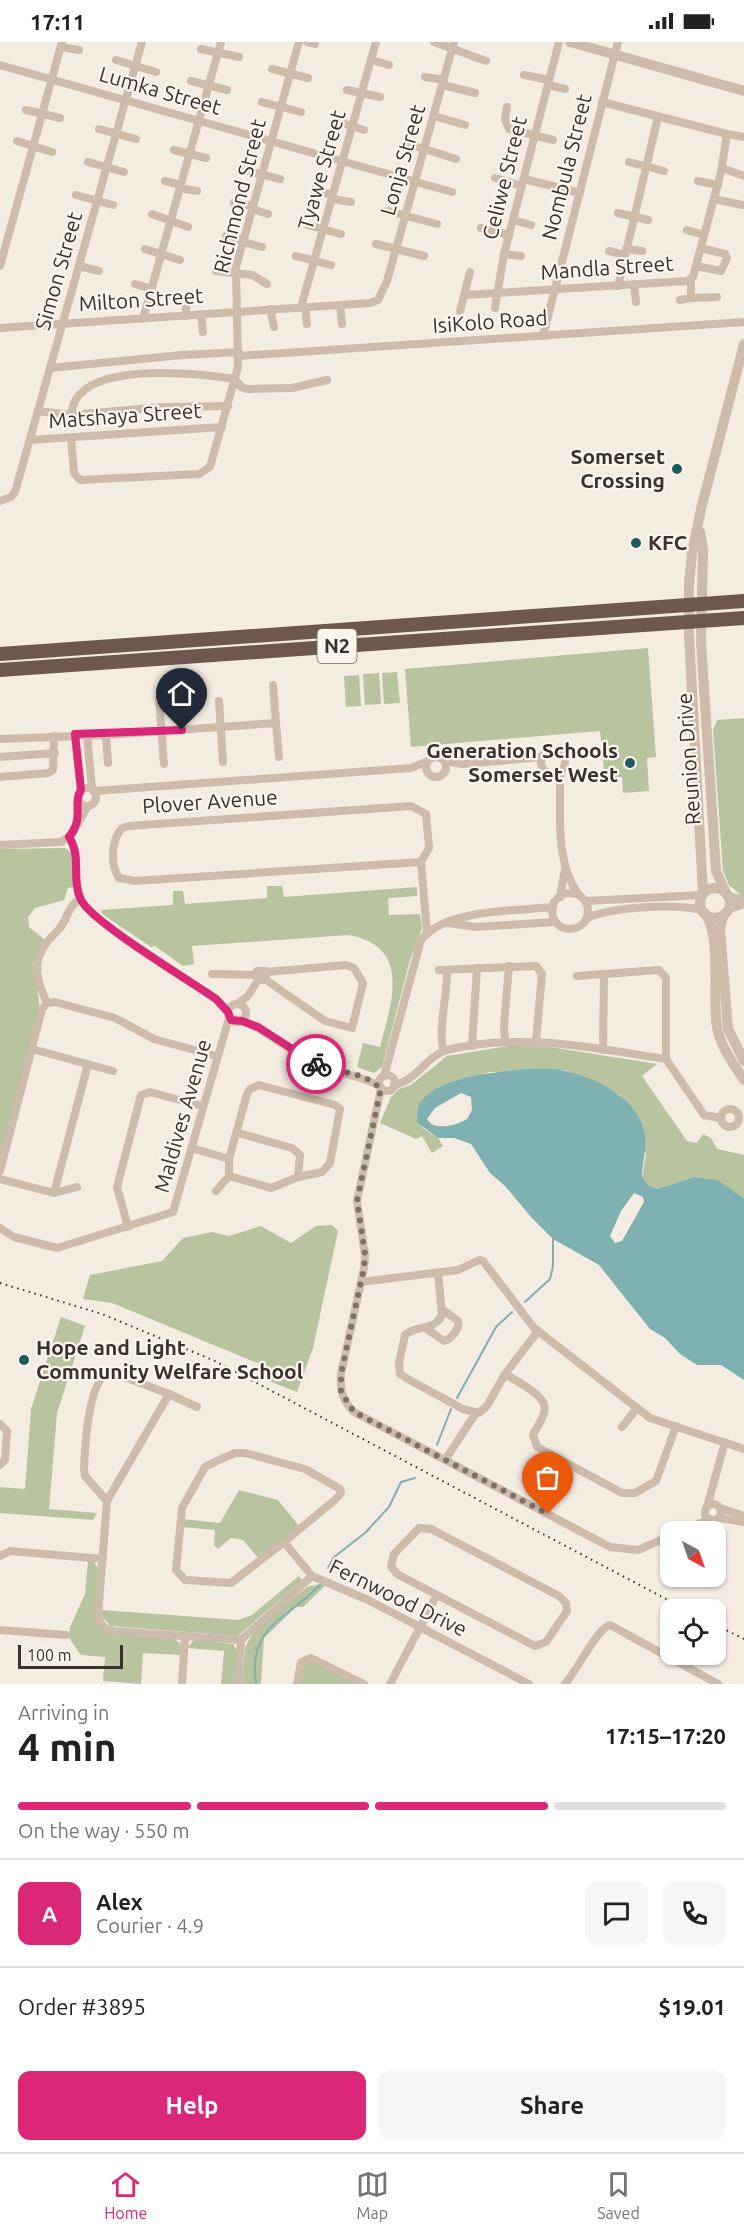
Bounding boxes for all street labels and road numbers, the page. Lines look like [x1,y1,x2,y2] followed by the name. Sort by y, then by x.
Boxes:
[97,61,224,119] street label: Lumka Street
[536,91,596,242] street label: Nombula Street
[375,101,429,218] street label: Lonja Street
[292,107,350,232] street label: Tyawe Street
[477,114,531,242] street label: Celiwe Street
[208,116,270,275] street label: Richmond Street
[30,209,86,333] street label: Simon Street
[540,250,674,284] street label: Mandla Street
[78,283,204,315] street label: Milton Street
[432,305,548,337] street label: IsiKolo Road
[48,398,202,432] street label: Matshaya Street
[318,629,356,663] road number: N2
[671,692,705,826] street label: Reunion Drive
[141,784,278,818] street label: Plover Avenue
[149,1036,215,1195] street label: Maldives Avenue
[326,1553,471,1641] street label: Fernwood Drive

